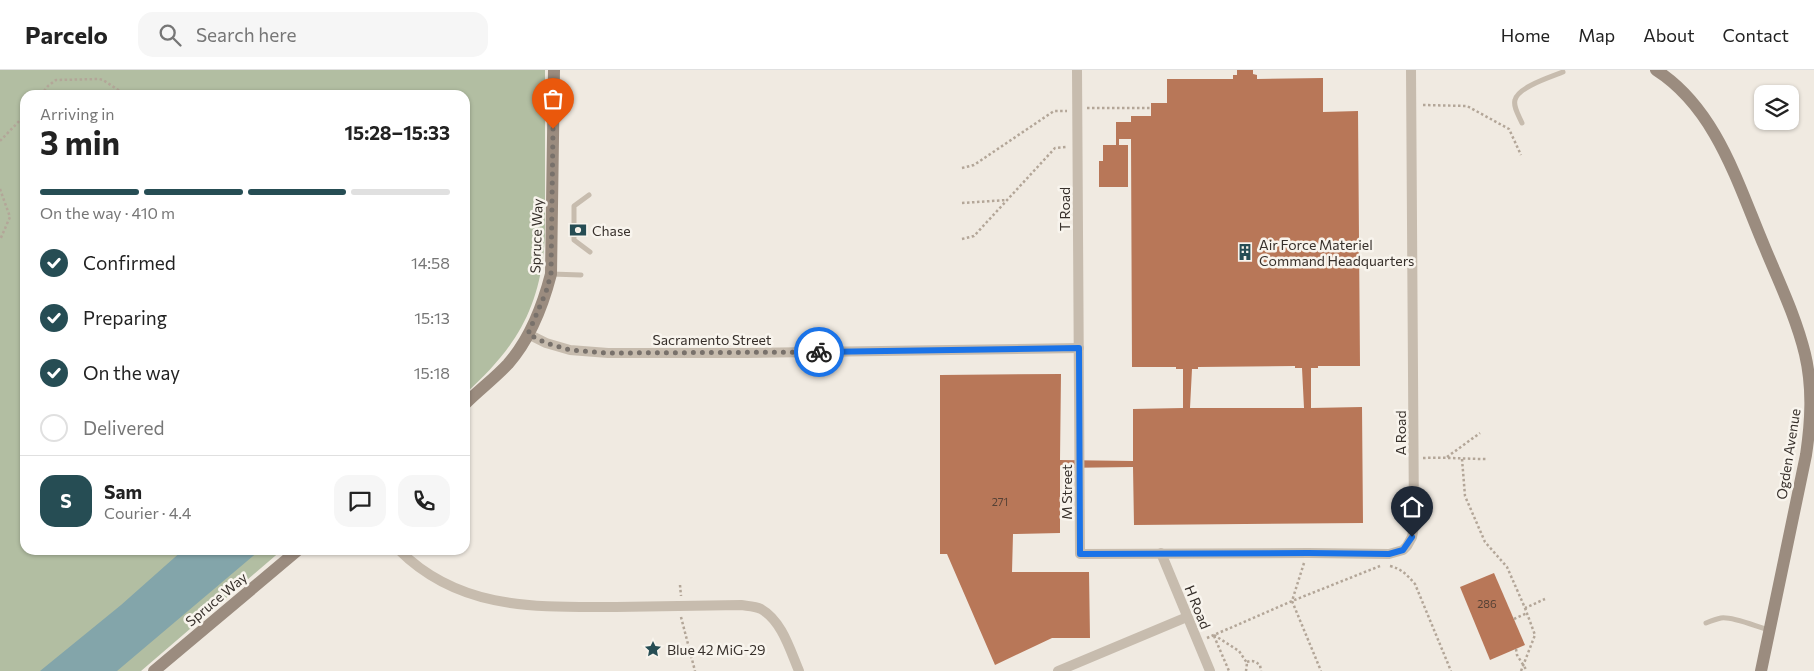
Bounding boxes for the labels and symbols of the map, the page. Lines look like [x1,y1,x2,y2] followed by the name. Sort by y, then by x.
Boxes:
[532,78,574,129] pin
[1056,187,1073,231] street label: T Road
[526,198,546,274] street label: Spruce Way
[568,220,588,240] bank icon: Chase
[592,222,631,239] place label: Chase
[1259,236,1414,269] place label: Air Force Materiel Command Headquarters
[1235,242,1255,262] building icon: Air Force Materiel Command Headquarters
[794,327,844,377] courier
[652,331,772,348] street label: Sacramento Street
[1772,407,1804,501] street label: Ogden Avenue
[1392,410,1409,456] street label: A Road
[1058,464,1075,520] street label: M Street
[1391,486,1433,537] pin
[992,495,1008,508] house number: 271
[182,568,250,630] street label: Spruce Way
[1182,583,1214,631] street label: H Road
[1477,597,1497,610] house number: 286
[643,639,663,659] place icon: Blue 42 MiG-29
[667,641,766,658] place label: Blue 42 MiG-29

